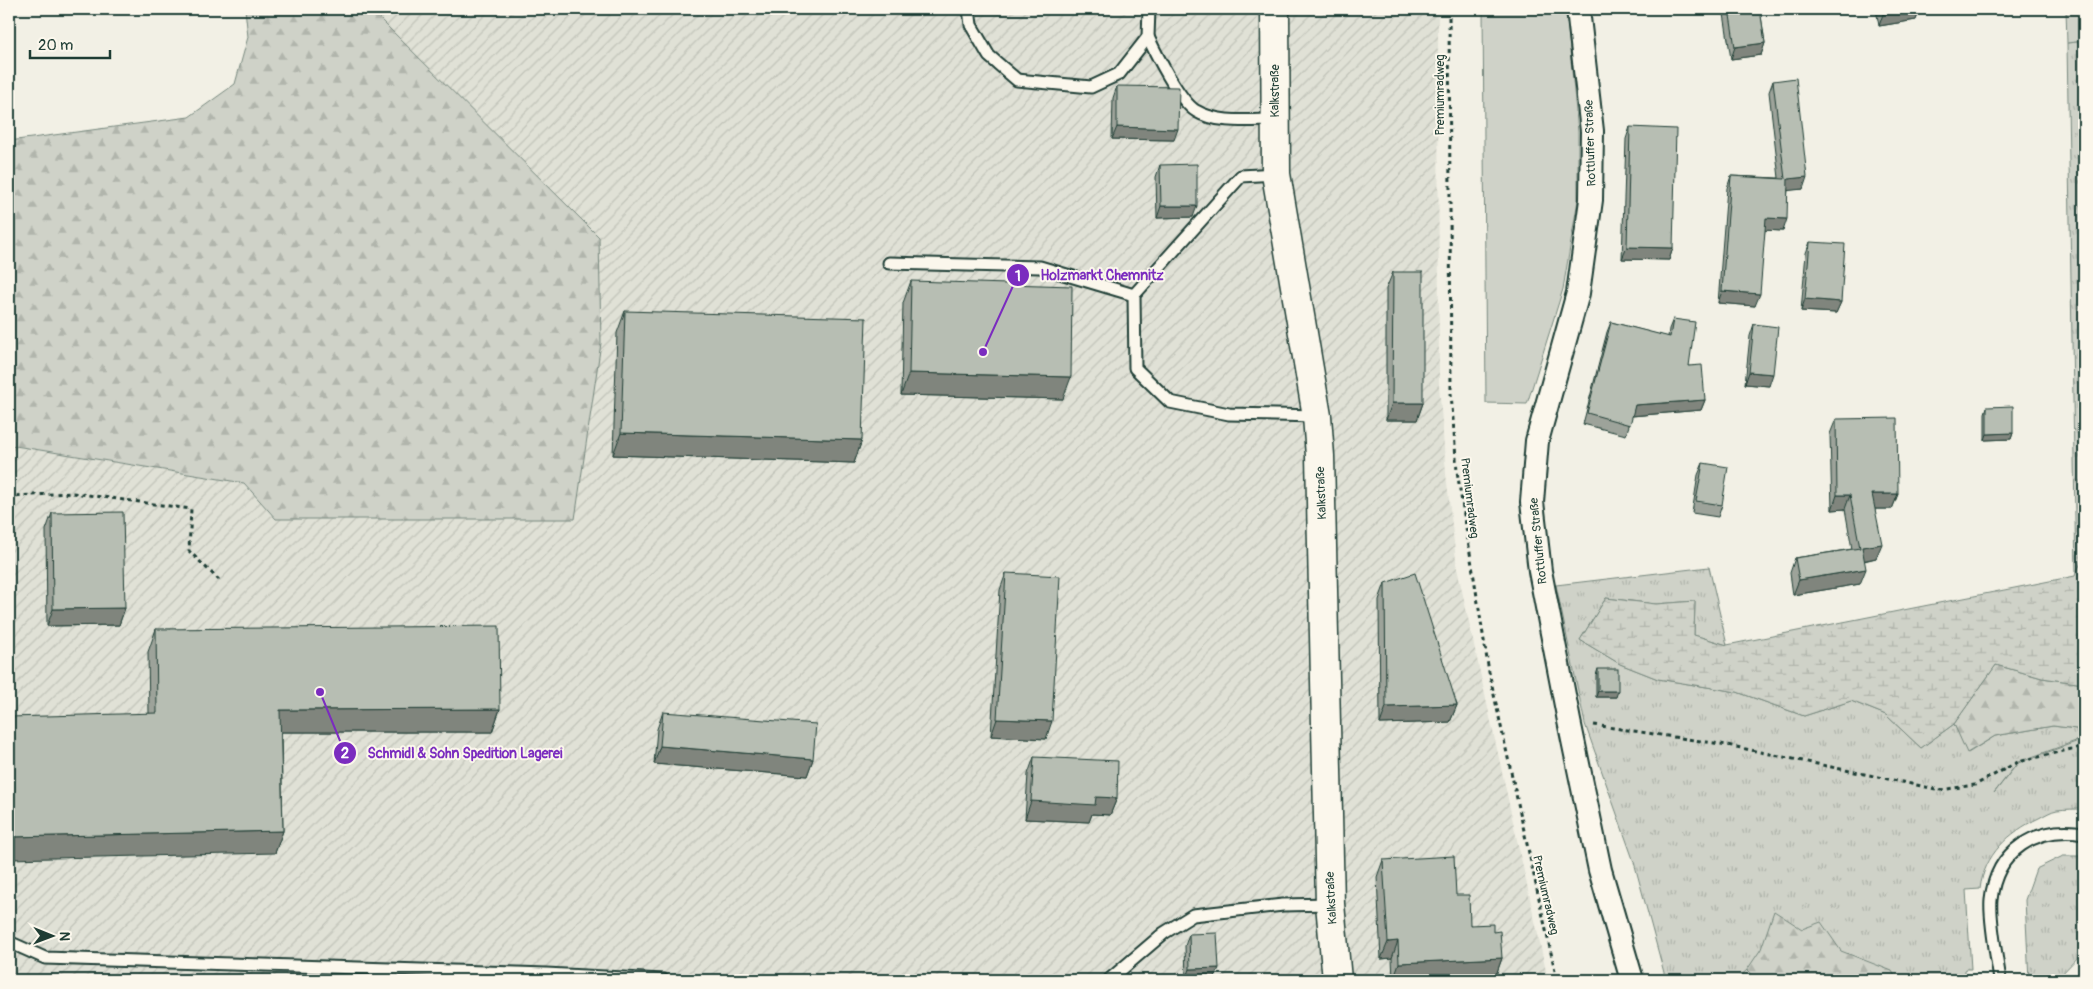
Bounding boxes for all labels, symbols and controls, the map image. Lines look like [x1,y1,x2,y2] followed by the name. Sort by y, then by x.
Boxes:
[30,28,110,60] scale bar
[38,36,73,55] text: 20 m
[1433,54,1448,136] street label: Premiumradweg
[1268,64,1283,118] street label: Kalkstraße
[1581,99,1600,187] street label: Rottluffer Straße
[1005,261,1173,290] callout: Holzmarkt Chemnitz
[1015,267,1021,286] text: 1
[1040,267,1164,284] text: Holzmarkt Chemnitz
[1457,457,1482,539] street label: Premiumradweg
[1313,466,1330,520] street label: Kalkstraße
[1526,497,1550,585] street label: Rottluffer Straße
[332,739,572,768] callout: Schmidl & Sohn Spedition Lagerei
[341,744,349,763] text: 2
[368,745,563,762] text: Schmidl & Sohn Spedition Lagerei
[1529,854,1562,936] street label: Premiumradweg
[1323,871,1340,925] street label: Kalkstraße
[28,912,78,962] north arrow
[56,931,73,941] text: N

